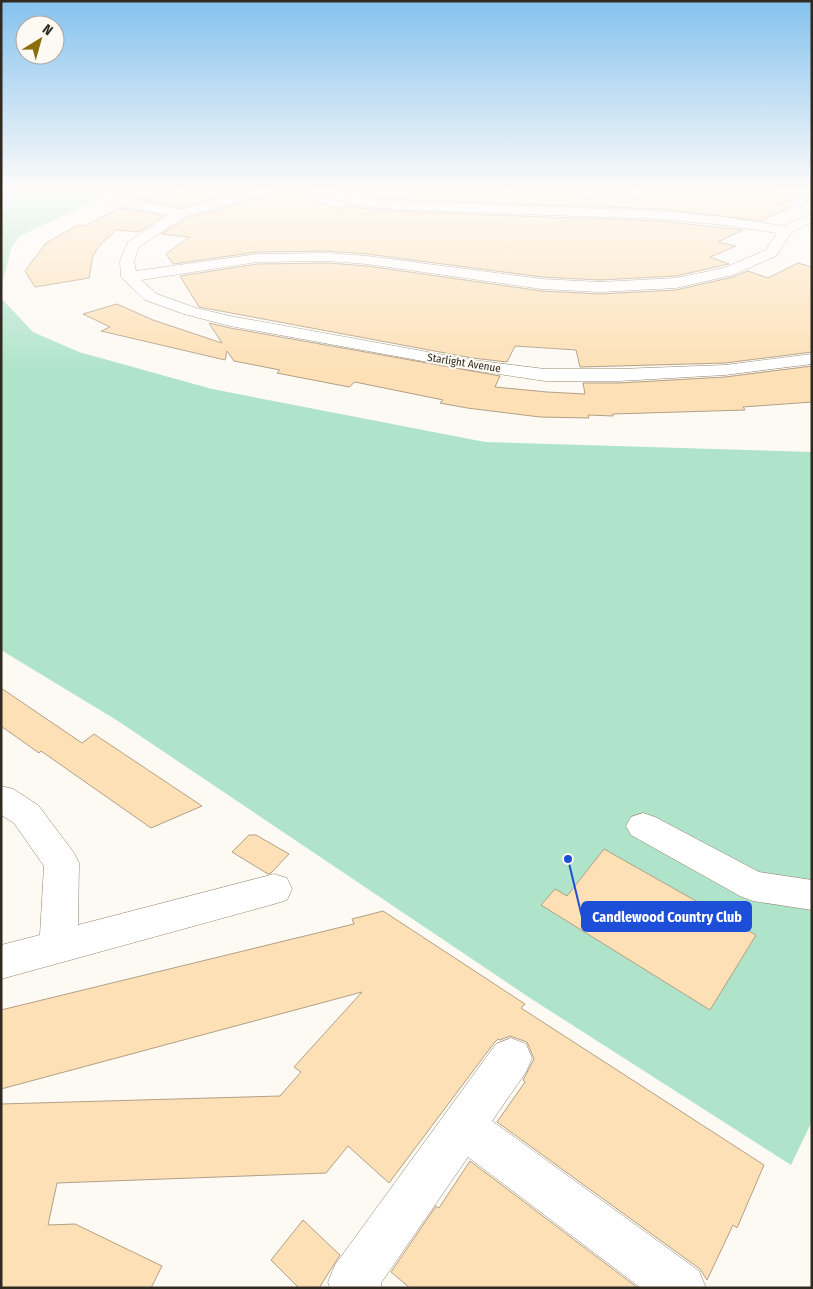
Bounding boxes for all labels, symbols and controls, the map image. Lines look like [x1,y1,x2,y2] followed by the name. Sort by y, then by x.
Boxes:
[15,15,65,65] north arrow
[39,21,56,39] text: N
[426,351,502,375] street label: Starlight Avenue
[582,902,751,931] callout: Candlewood Country Club
[592,909,742,926] text: Candlewood Country Club

